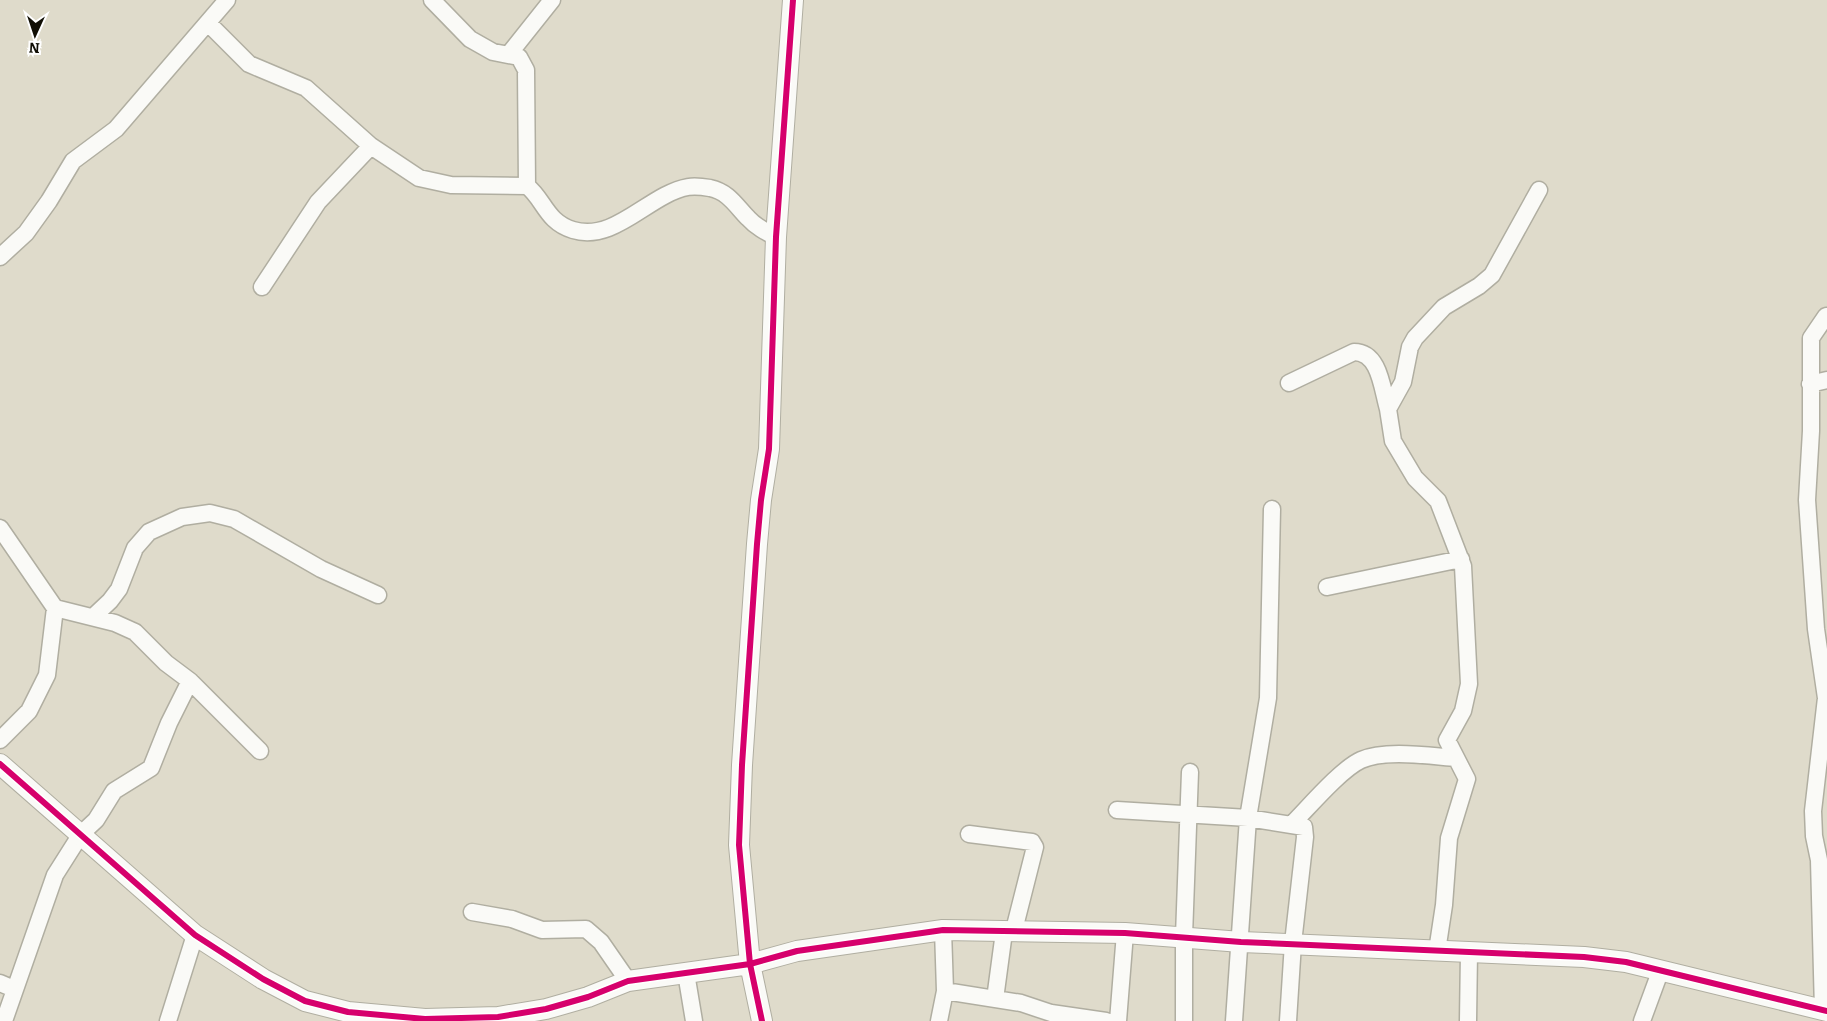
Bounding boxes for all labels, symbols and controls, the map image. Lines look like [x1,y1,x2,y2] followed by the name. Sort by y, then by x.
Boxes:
[10,10,60,60] north arrow
[28,39,40,56] text: N

